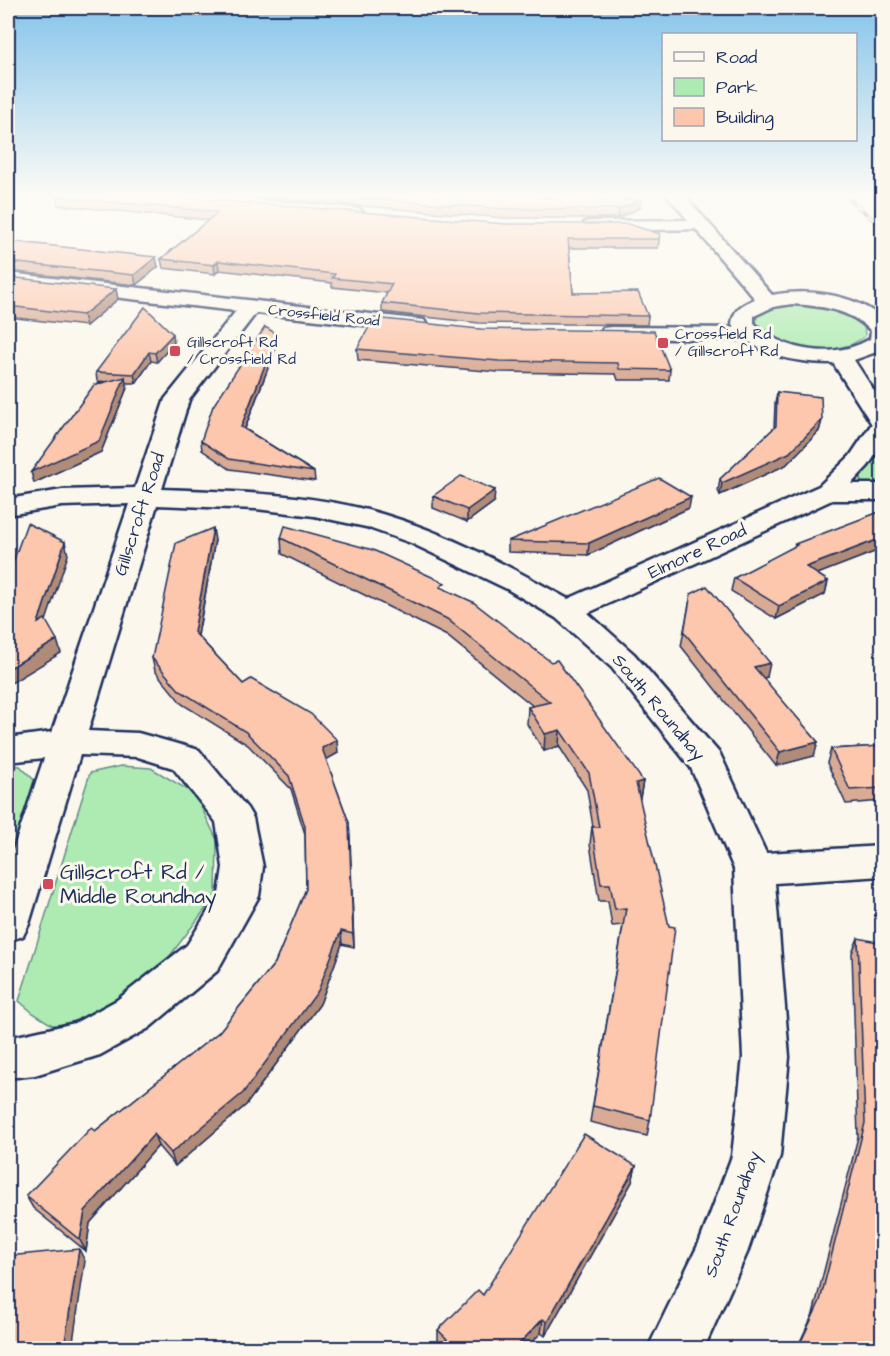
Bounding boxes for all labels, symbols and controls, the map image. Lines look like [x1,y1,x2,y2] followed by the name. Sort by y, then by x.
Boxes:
[662,33,857,141] legend
[716,45,757,70] text: Road
[716,75,758,100] text: Park
[716,105,774,131] text: Building
[267,299,381,332] street label: Crossfield Road
[675,324,779,362] place label: Crossfield Rd / Gillscroft Rd
[187,332,296,370] place label: Gillscroft Rd / Crossfield Rd
[656,336,670,350] marker: Crossfield Rd / Gillscroft Rd
[168,344,182,358] marker: Gillscroft Rd / Crossfield Rd
[108,449,171,579] street label: Gillscroft Road
[644,518,750,585] street label: Elmore Road
[606,649,711,767] street label: South Roundhay
[60,858,217,913] place label: Gillscroft Rd / Middle Roundhay
[41,877,55,891] marker: Gillscroft Rd / Middle Roundhay
[698,1148,768,1281] street label: South Roundhay

